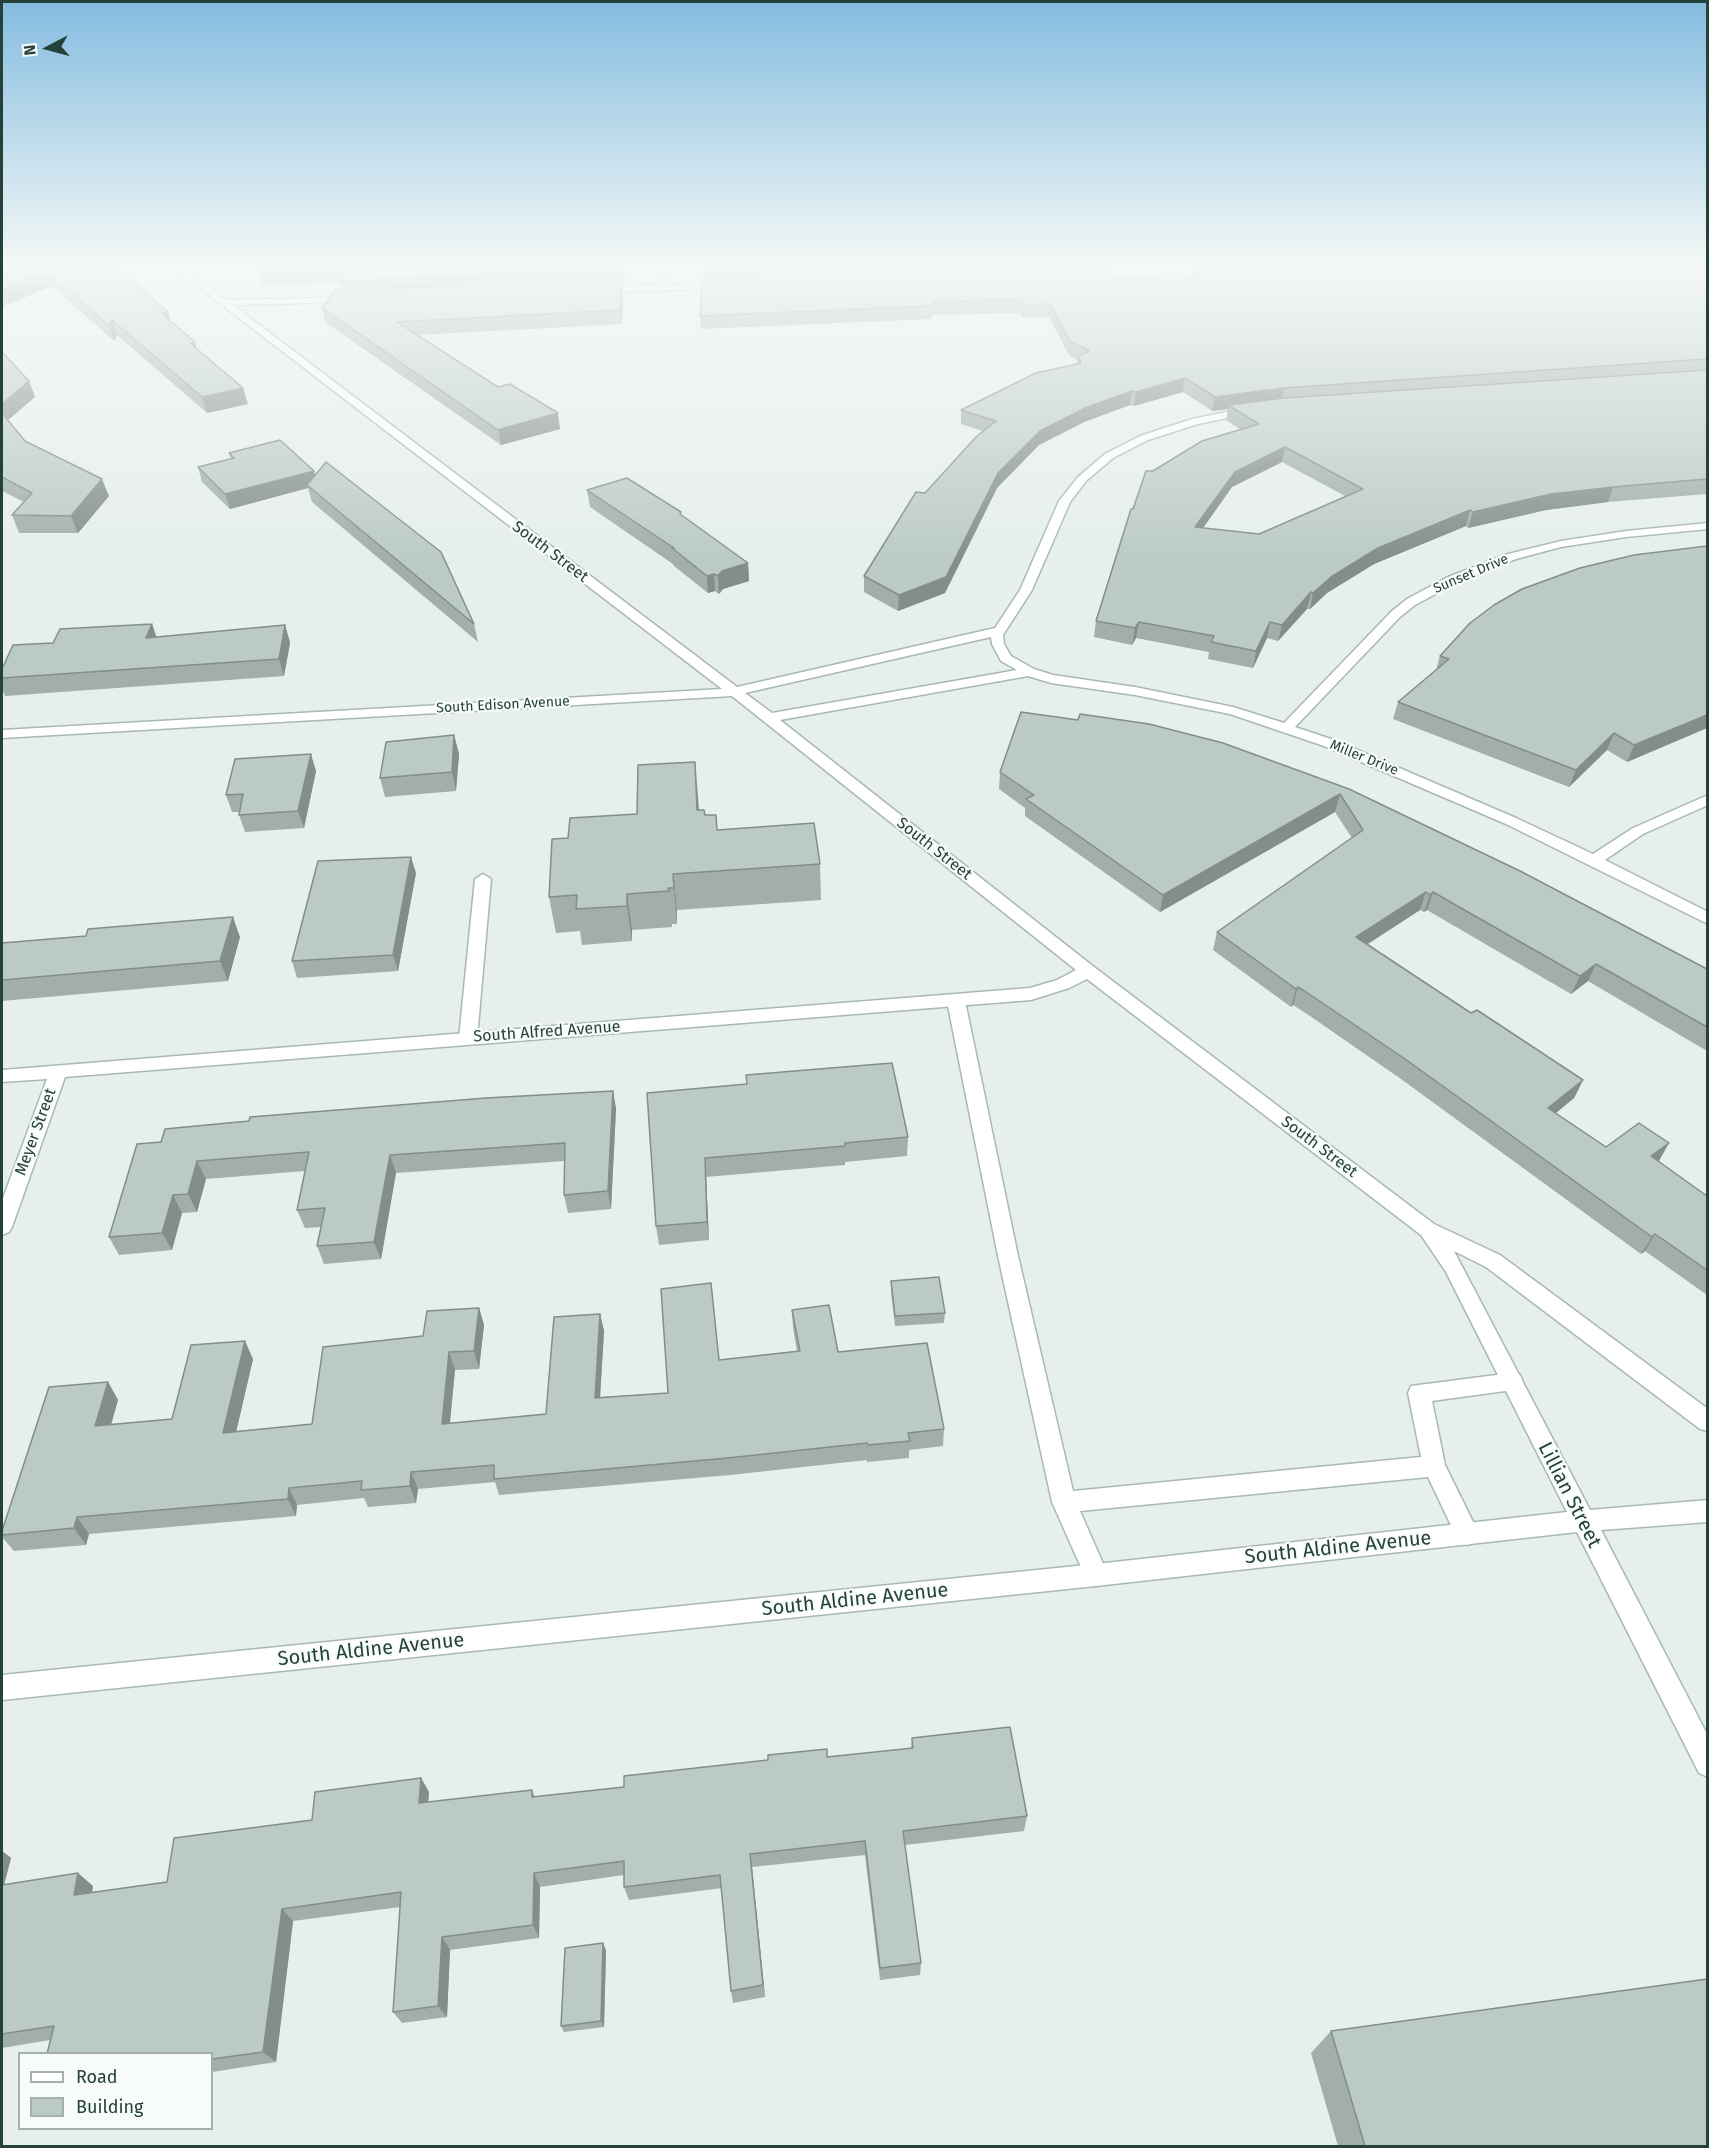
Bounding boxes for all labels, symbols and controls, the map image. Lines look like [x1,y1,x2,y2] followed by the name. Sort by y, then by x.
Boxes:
[18,18,78,78] north arrow
[20,44,40,56] text: N
[508,517,592,587] street label: South Street
[1431,551,1511,597] street label: Sunset Drive
[436,693,570,717] street label: South Edison Avenue
[1327,737,1401,779] street label: Miller Drive
[893,814,975,884] street label: South Street
[473,1017,621,1047] street label: South Alfred Avenue
[11,1086,61,1178] street label: Meyer Street
[1277,1112,1361,1182] street label: South Street
[1532,1438,1606,1552] street label: Lillian Street
[1243,1526,1433,1570] street label: South Aldine Avenue
[760,1578,950,1622] street label: South Aldine Avenue
[276,1628,466,1672] street label: South Aldine Avenue
[18,2052,213,2130] legend
[76,2066,118,2088] text: Road
[76,2096,143,2118] text: Building

